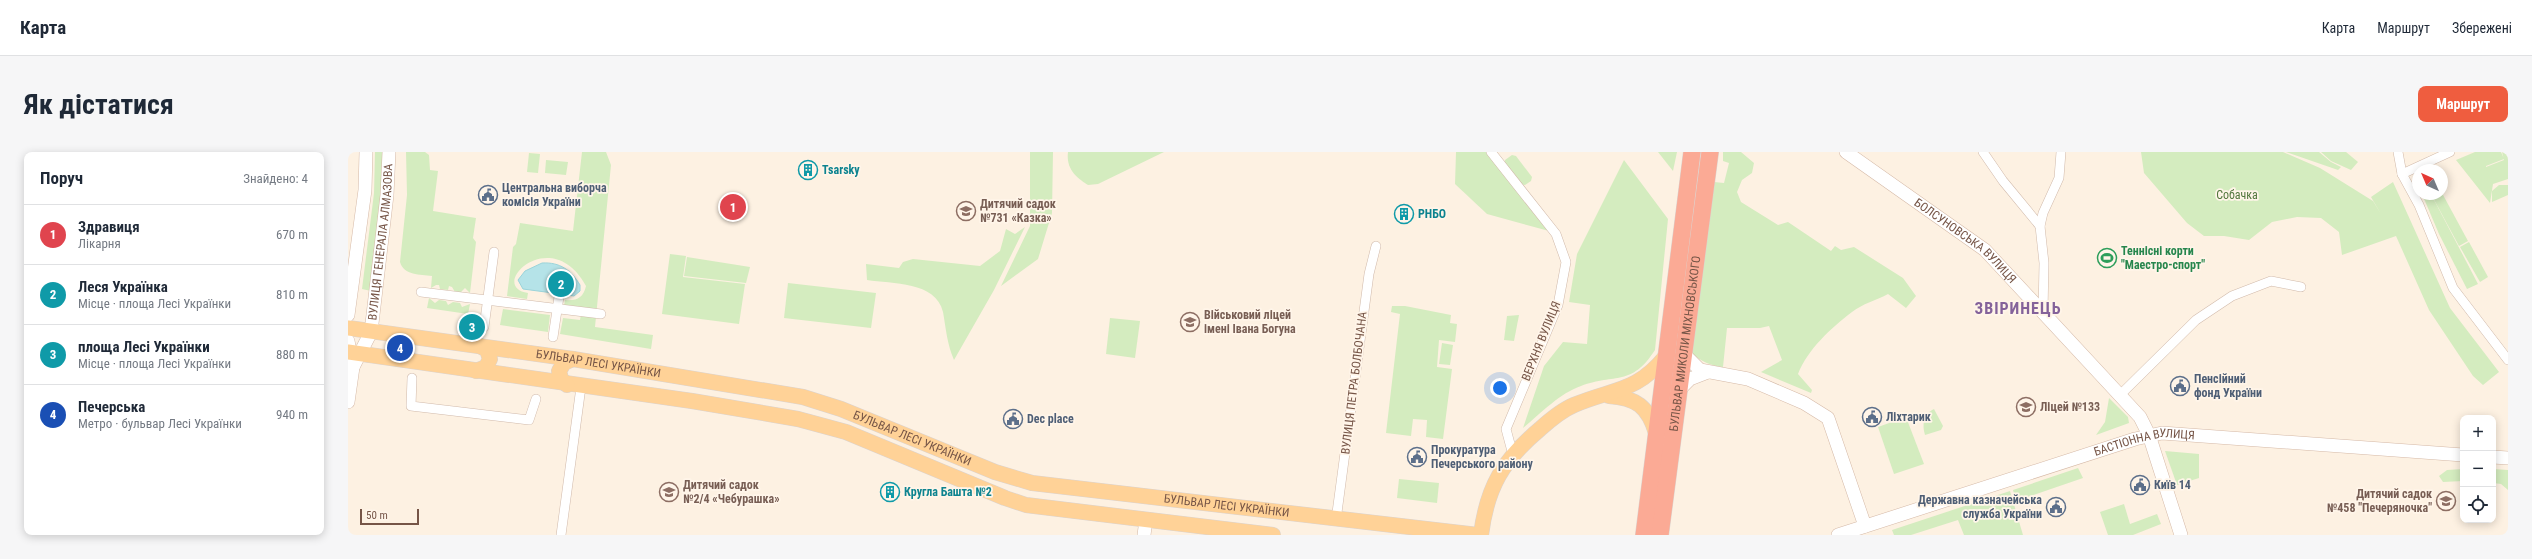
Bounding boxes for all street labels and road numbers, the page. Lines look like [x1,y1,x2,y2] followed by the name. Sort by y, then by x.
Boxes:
[365,163,395,321] street label: ВУЛИЦЯ ГЕНЕРАЛА АЛМАЗОВА
[1912,195,2019,286] street label: БОЛСУНОВСЬКА ВУЛИЦЯ
[1667,255,1703,432] street label: БУЛЬВАР МИКОЛИ МІХНОВСЬКОГО
[1519,299,1563,383] street label: ВЕРХНЯ ВУЛИЦЯ
[1338,311,1370,455] street label: ВУЛИЦЯ ПЕТРА БОЛБОЧАНА
[535,347,662,380] street label: БУЛЬВАР ЛЕСІ УКРАЇНКИ
[851,408,973,469] street label: БУЛЬВАР ЛЕСІ УКРАЇНКИ
[2092,426,2195,459] street label: БАСТІОННА ВУЛИЦЯ
[1163,491,1290,520] street label: БУЛЬВАР ЛЕСІ УКРАЇНКИ

